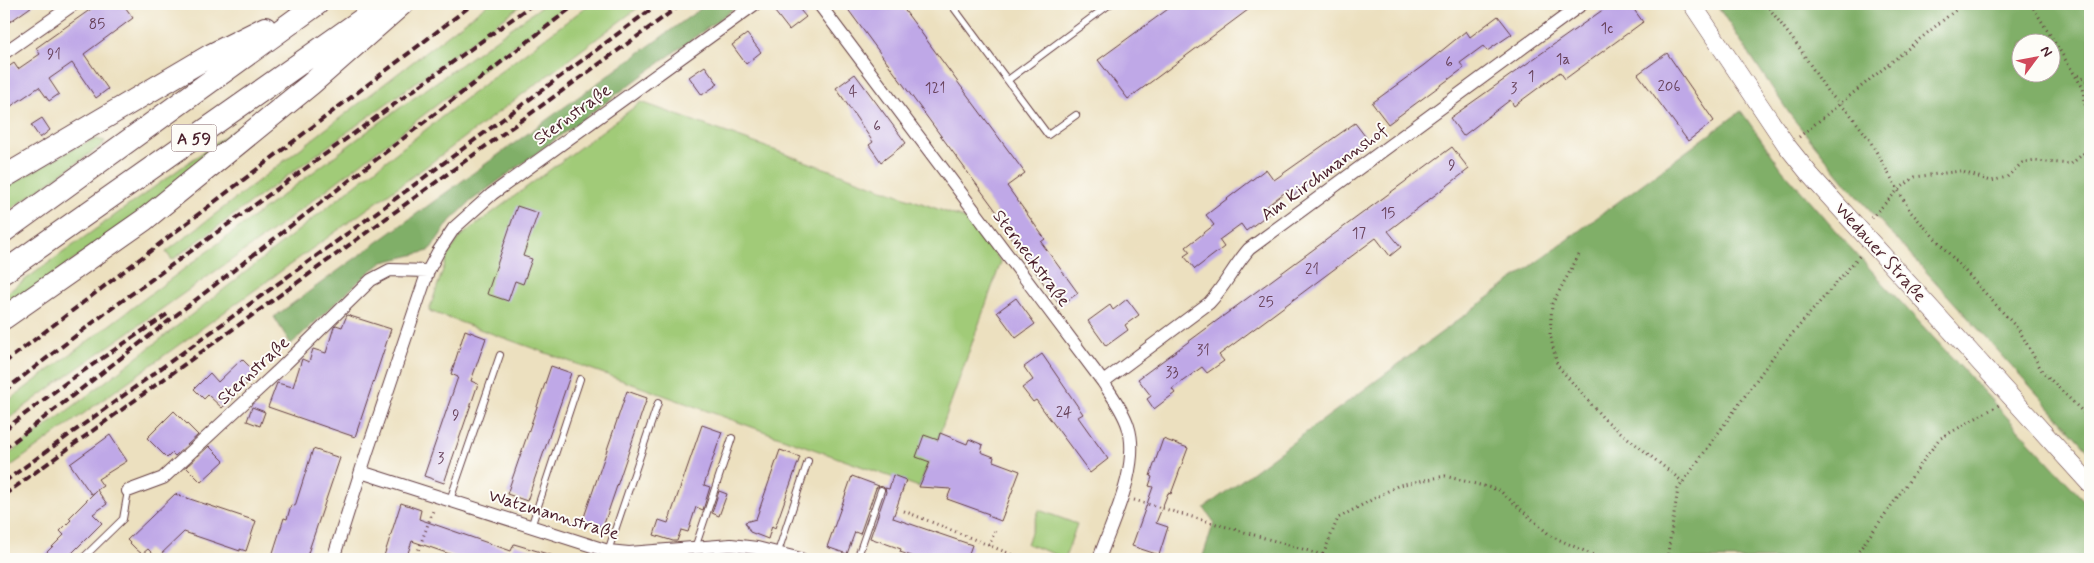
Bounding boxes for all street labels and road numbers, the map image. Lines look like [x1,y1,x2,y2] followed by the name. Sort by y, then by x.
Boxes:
[529,78,616,151] street label: Sternstraße
[1256,118,1393,227] street label: Am Kirchmannshof
[172,125,216,152] road number: A 59
[1829,198,1932,308] street label: Wedauer Straße
[987,205,1076,312] street label: Sterneckstraße
[212,331,295,410] street label: Sternstraße
[485,484,622,546] street label: Watzmannstraße

